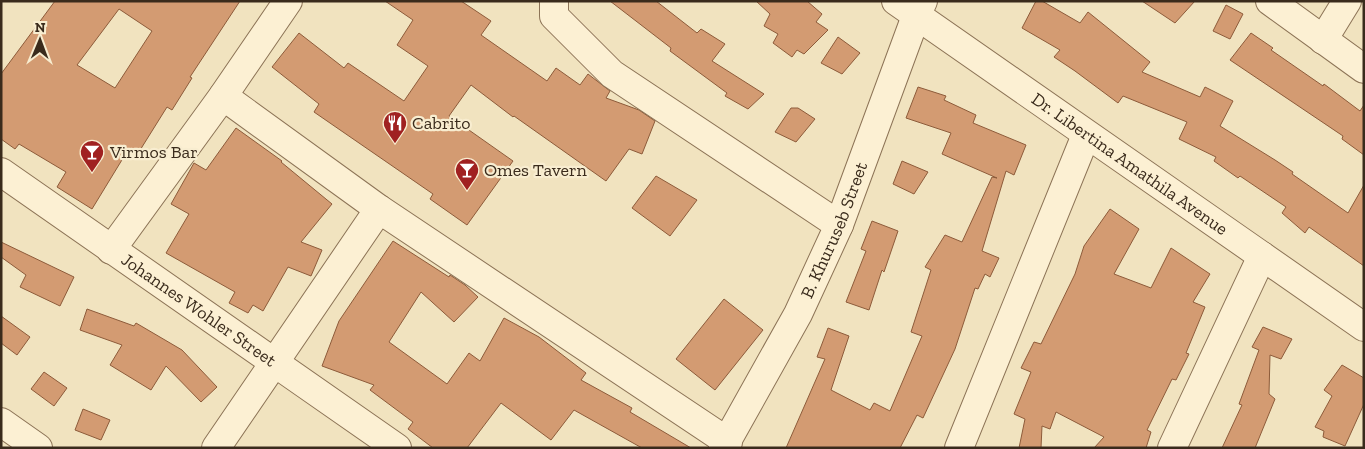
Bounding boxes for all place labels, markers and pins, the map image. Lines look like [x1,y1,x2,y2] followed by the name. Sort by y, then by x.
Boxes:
[382,110,408,144] restaurant icon: Cabrito
[412,112,470,134] place label: Cabrito
[79,139,105,173] bar icon: Virmos Bar
[109,141,198,163] place label: Virmos Bar
[454,157,480,191] bar icon: Omes Tavern
[484,159,588,181] place label: Omes Tavern

